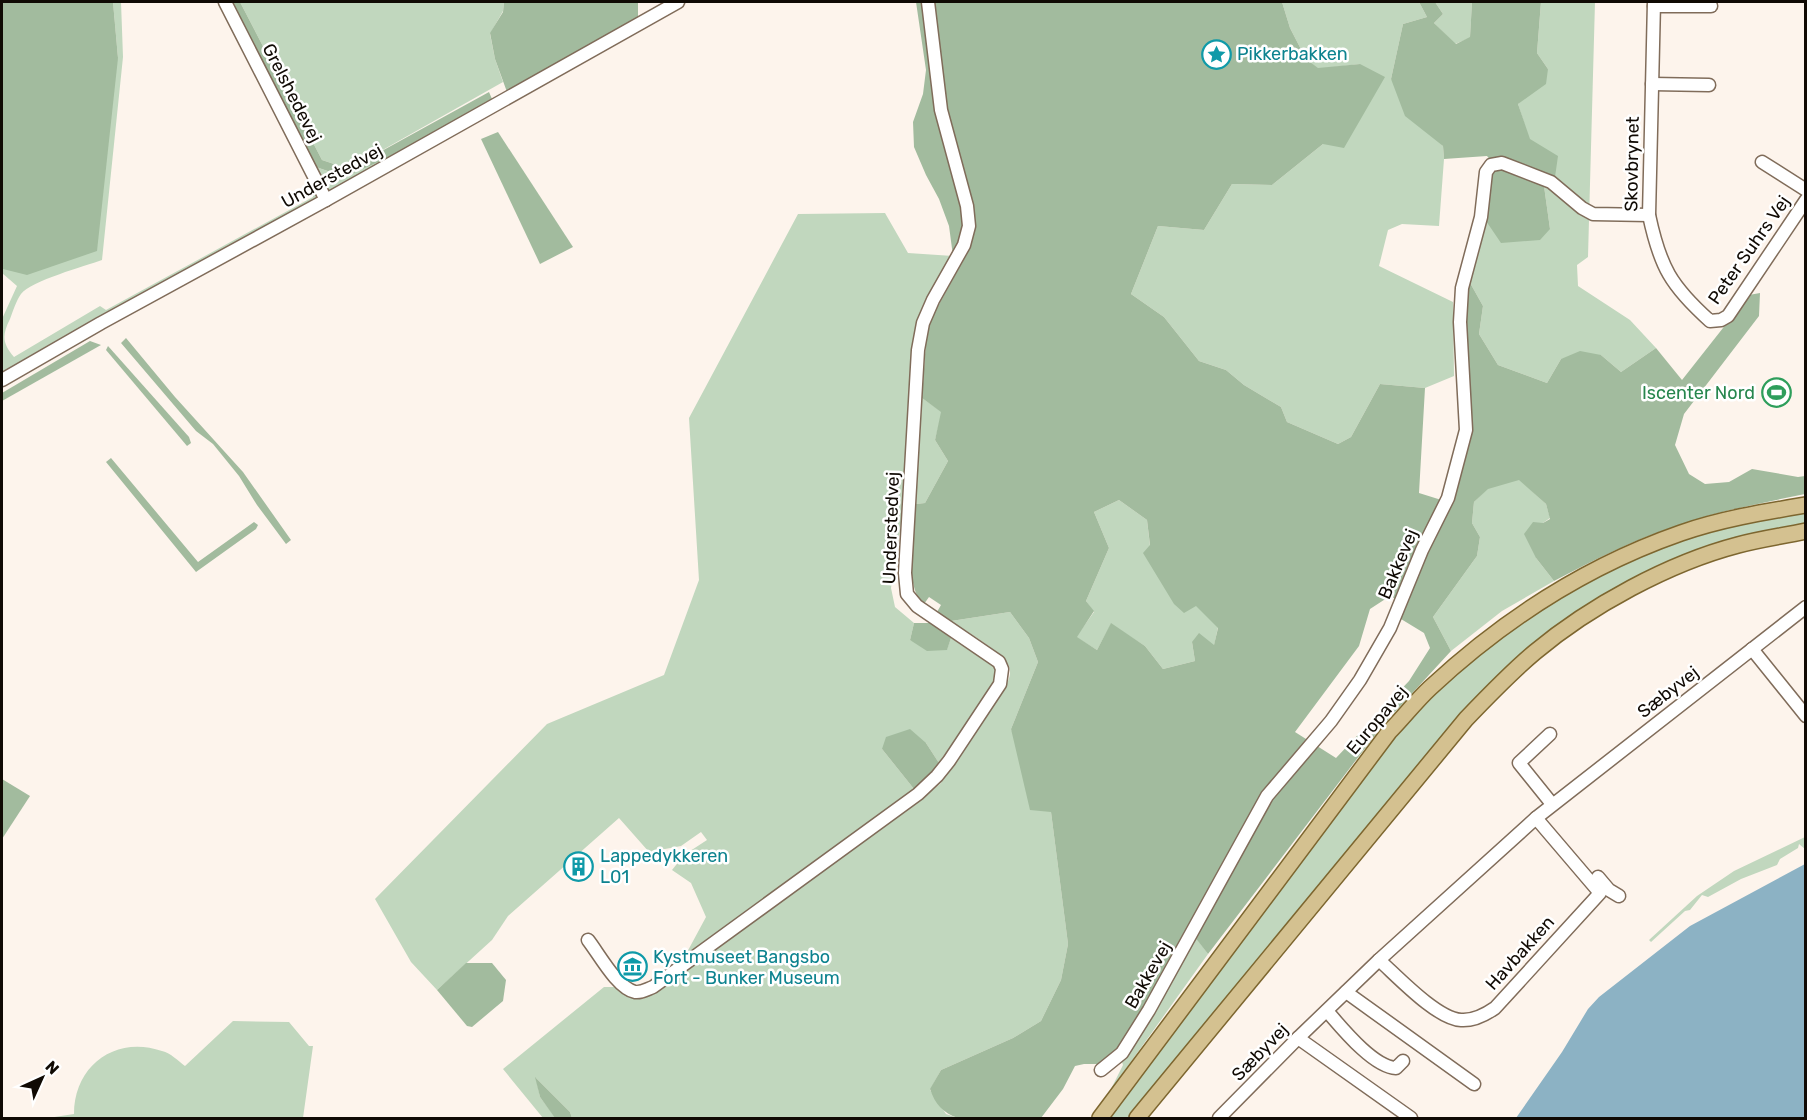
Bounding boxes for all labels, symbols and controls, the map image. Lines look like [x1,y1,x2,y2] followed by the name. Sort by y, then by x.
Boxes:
[1200,38,1232,70] place icon: Pikkerbakken
[258,40,326,146] street label: Grelshedevej
[1237,43,1348,65] place label: Pikkerbakken
[1620,116,1644,212] street label: Skovbrynet
[277,139,387,213] street label: Understedvej
[1703,191,1795,309] street label: Peter Suhrs Vej
[1760,377,1792,409] sports icon: Iscenter Nord
[1642,382,1755,404] place label: Iscenter Nord
[878,471,904,585] street label: Understedvej
[1373,526,1423,602] street label: Bakkevej
[1633,661,1703,723] street label: Sæbyvej
[1342,681,1412,759] street label: Europavej
[600,845,728,888] place label: Lappedykkeren L01
[563,850,595,882] building icon: Lappedykkeren L01
[1481,911,1559,995] street label: Havbakken
[1120,937,1176,1013] street label: Bakkevej
[653,946,840,989] place label: Kystmuseet Bangsbo Fort - Bunker Museum
[616,951,648,983] museum icon: Kystmuseet Bangsbo Fort - Bunker Museum
[1227,1019,1293,1085] street label: Sæbyvej
[12,1048,72,1108] north arrow
[41,1057,63,1079] text: N

